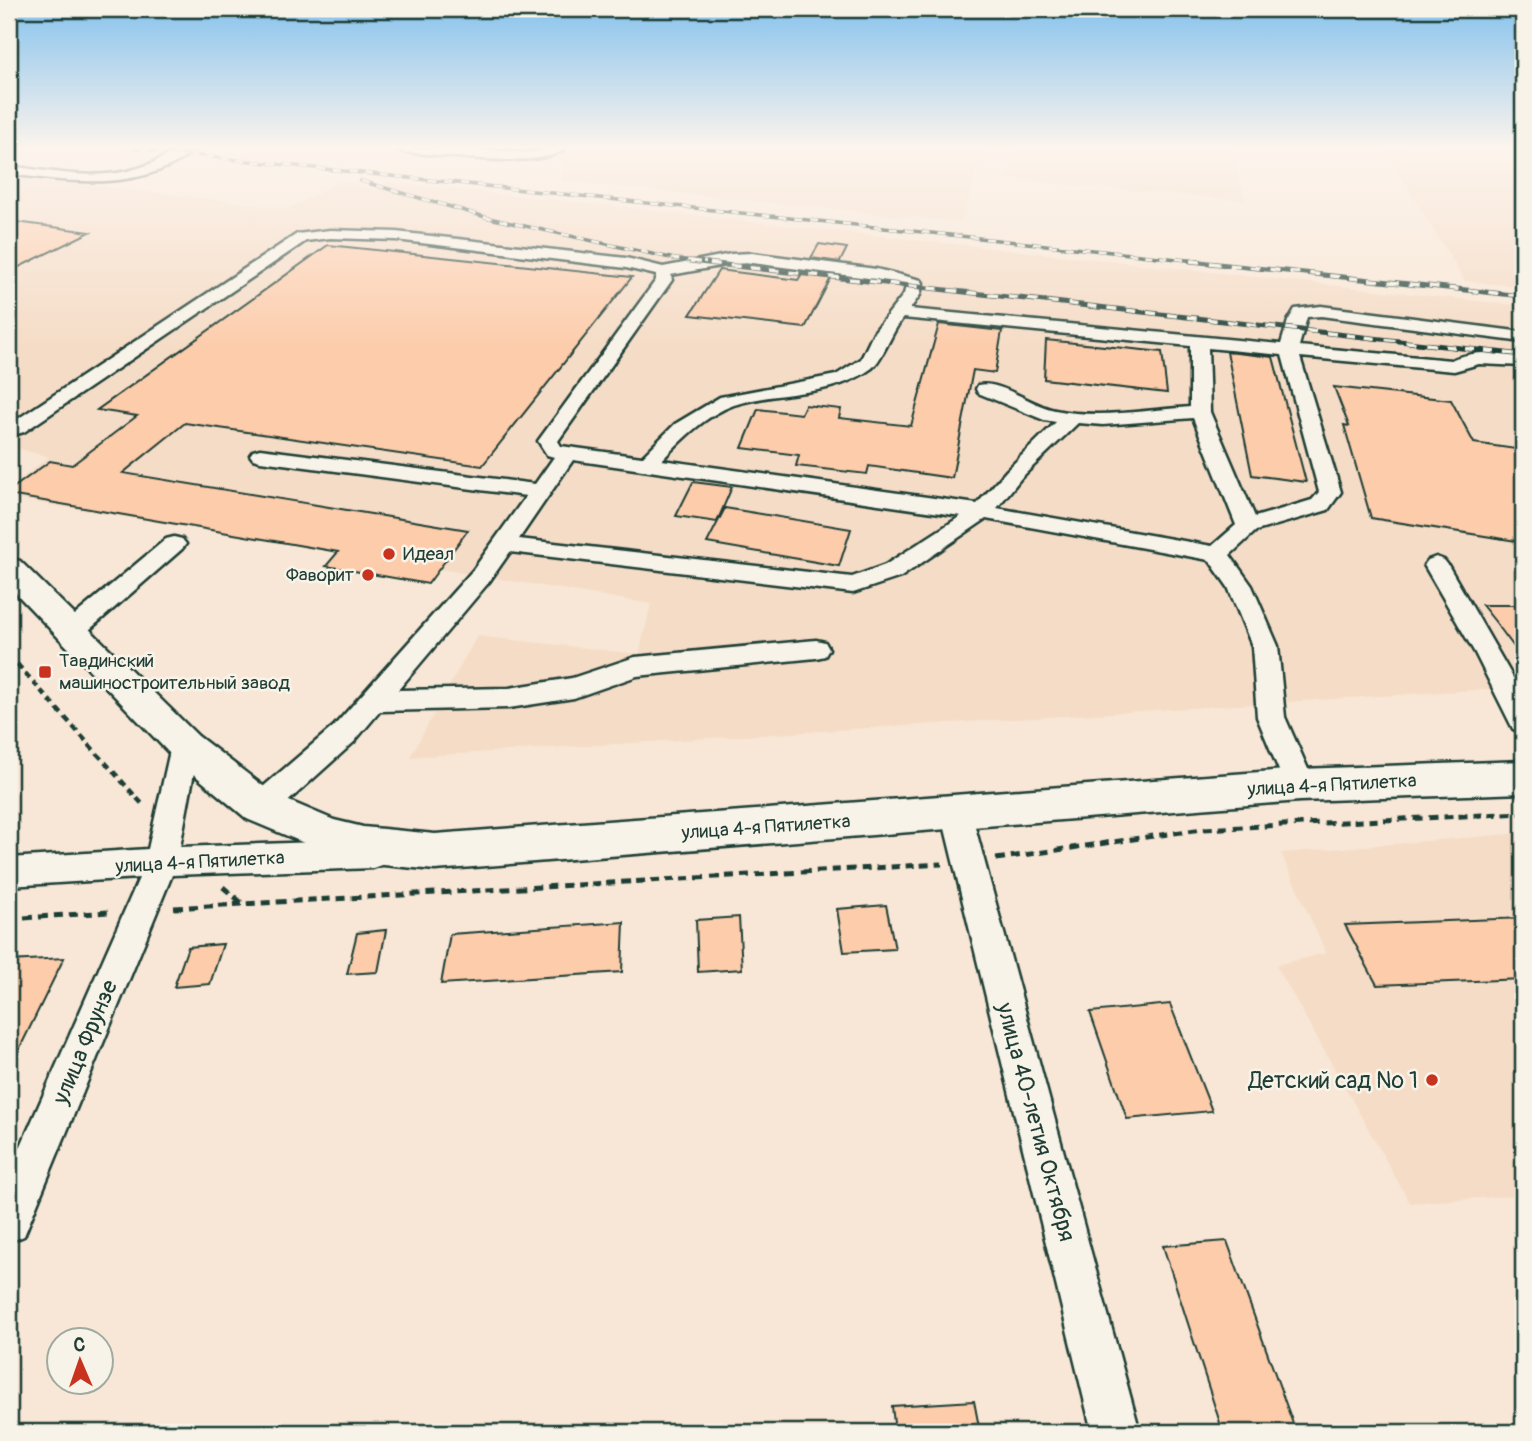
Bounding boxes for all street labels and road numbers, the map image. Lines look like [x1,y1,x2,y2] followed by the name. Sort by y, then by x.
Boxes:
[1246,769,1417,801] street label: улица 4-я Пятилетка
[680,809,852,845] street label: улица 4-я Пятилетка
[114,846,285,878] street label: улица 4-я Пятилетка
[45,975,124,1109] street label: улица Фрунзе
[990,999,1082,1244] street label: улица 40-летия Октября

